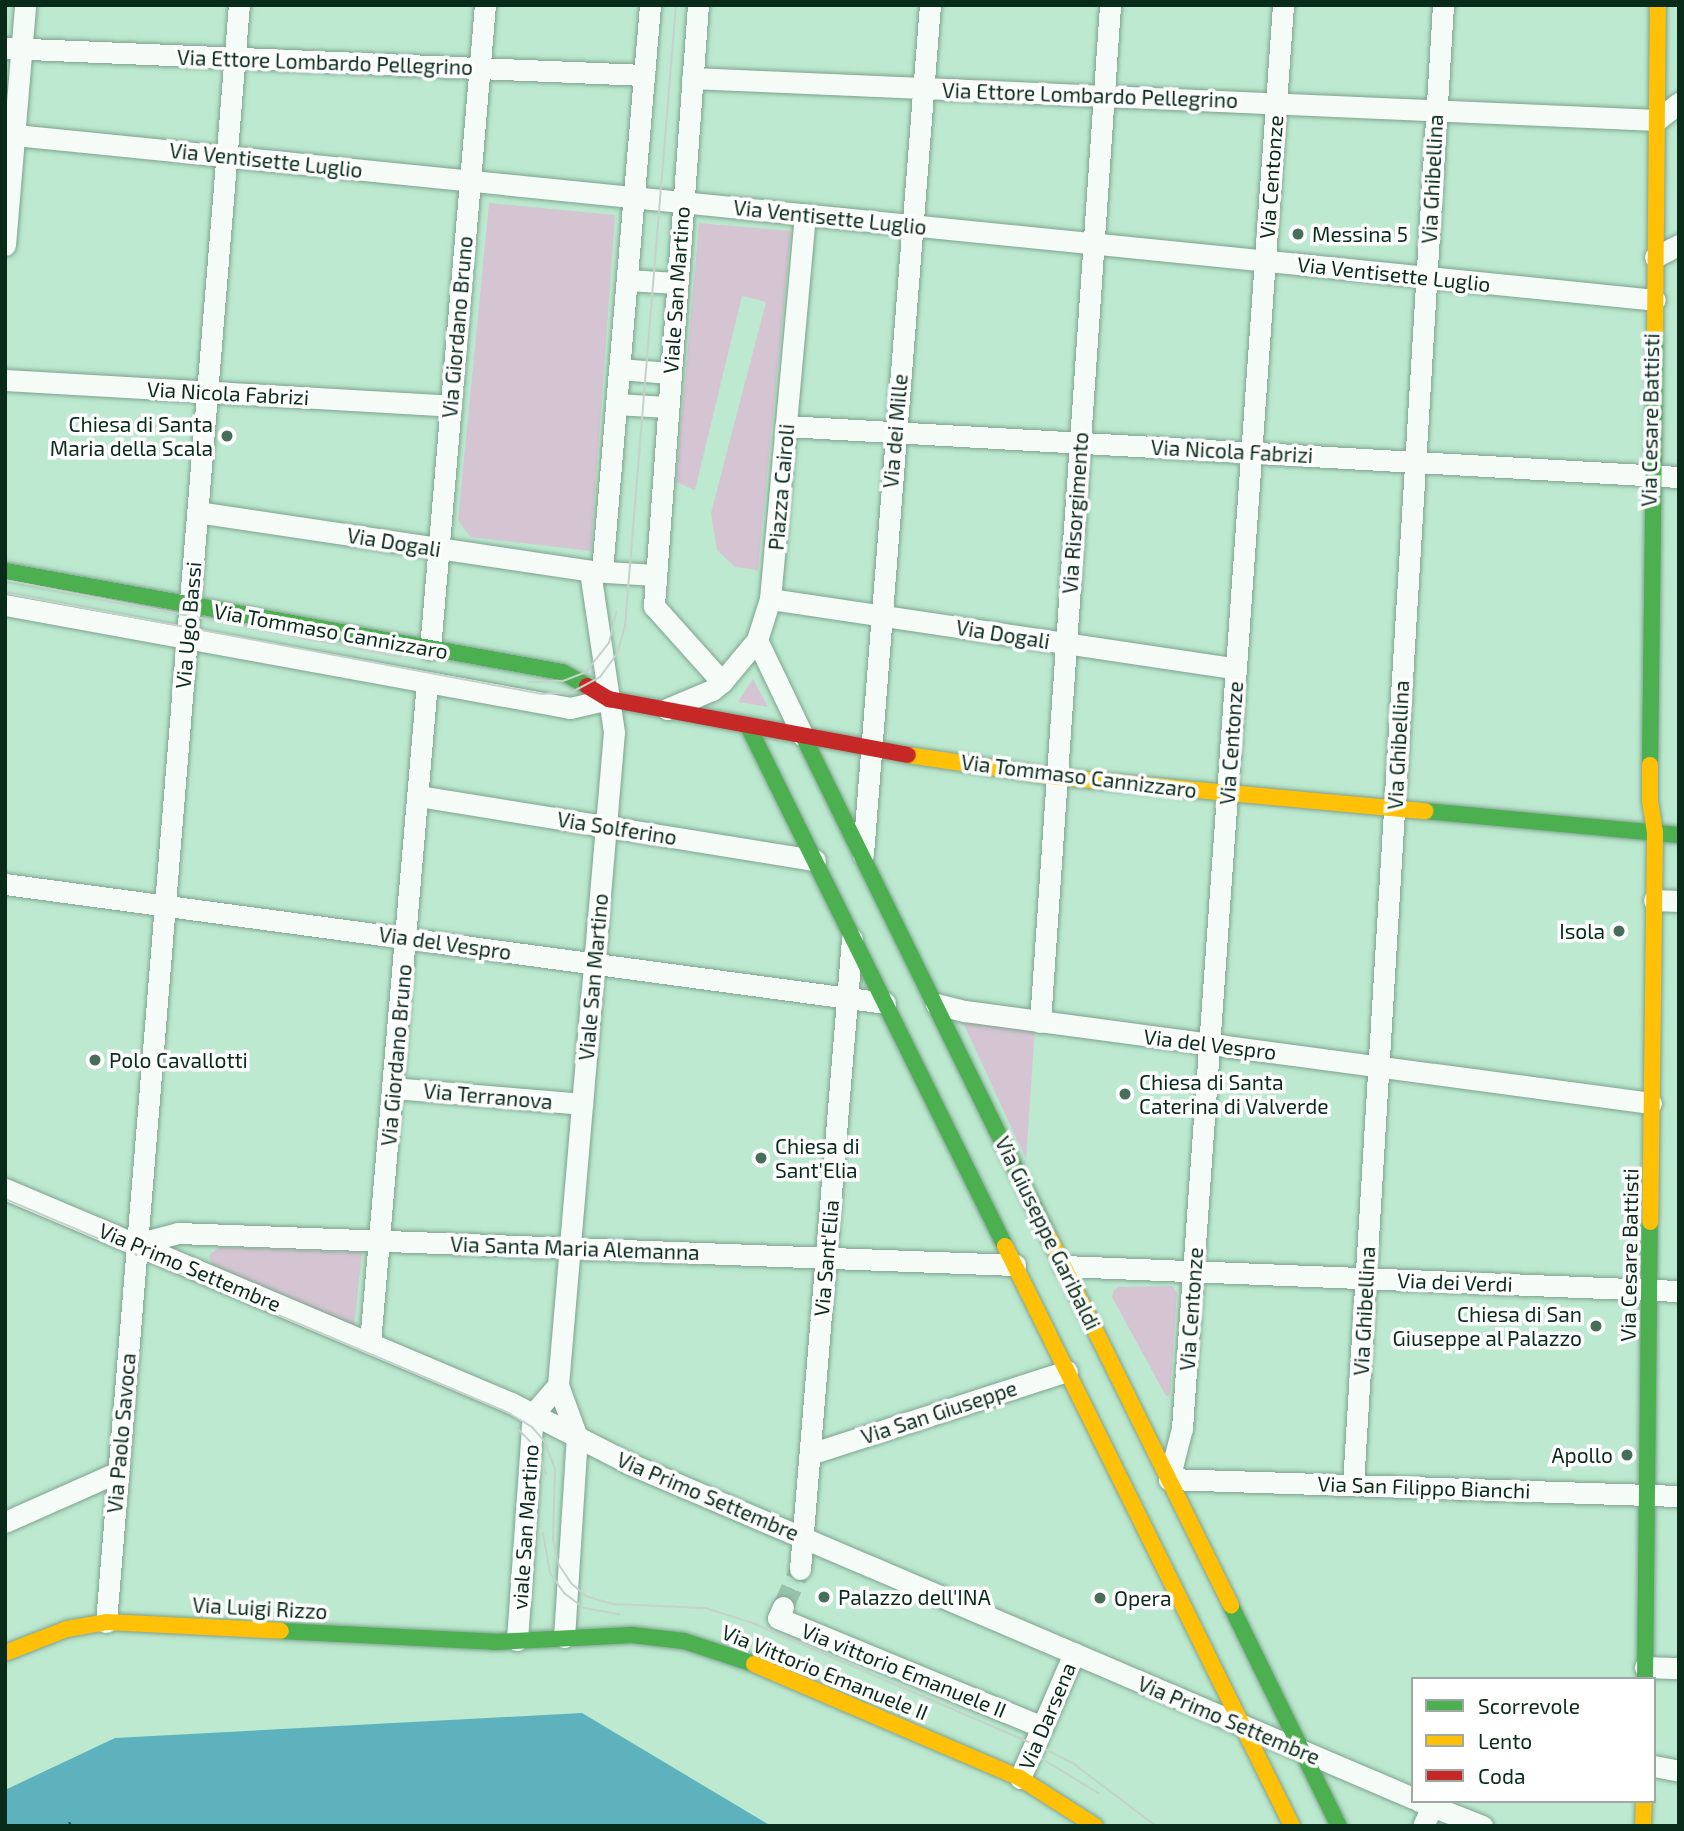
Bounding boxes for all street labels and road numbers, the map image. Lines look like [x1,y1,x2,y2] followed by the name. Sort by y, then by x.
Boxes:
[177,44,473,80] street label: Via Ettore Lombardo Pellegrino
[942,77,1238,113] street label: Via Ettore Lombardo Pellegrino
[1254,114,1288,240] street label: Via Centonze
[1416,114,1448,244] street label: Via Ghibellina
[168,137,364,183] street label: Via Ventisette Luglio
[732,194,928,240] street label: Via Ventisette Luglio
[658,206,694,374] street label: Viale San Martino
[436,235,478,419] street label: Via Giordano Bruno
[1296,251,1492,297] street label: Via Ventisette Luglio
[1636,333,1664,507] street label: Via Cesare Battisti
[877,373,913,489] street label: Via dei Mille
[146,376,310,410] street label: Via Nicola Fabrizi
[763,423,799,551] street label: Piazza Cairoli
[1057,431,1093,595] street label: Via Risorgimento
[1150,434,1314,468] street label: Via Nicola Fabrizi
[345,522,443,562] street label: Via Dogali
[170,560,206,690] street label: Via Ugo Bassi
[212,598,450,664] street label: Via Tommaso Cannizzaro
[954,614,1052,654] street label: Via Dogali
[1214,680,1248,806] street label: Via Centonze
[1382,680,1414,810] street label: Via Ghibellina
[959,749,1199,803] street label: Via Tommaso Cannizzaro
[555,806,679,850] street label: Via Solferino
[573,892,613,1062] street label: Viale San Martino
[377,921,513,965] street label: Via del Vespro
[375,963,417,1147] street label: Via Giordano Bruno
[1142,1023,1278,1065] street label: Via del Vespro
[422,1078,554,1114] street label: Via Terranova
[990,1132,1106,1334] street label: Via Giuseppe Garibaldi
[1615,1168,1643,1342] street label: Via Cesare Battisti
[808,1199,844,1317] street label: Via Sant'Elia
[95,1217,285,1317] street label: Via Primo Settembre
[450,1231,700,1265] street label: Via Santa Maria Alemanna
[1174,1246,1208,1372] street label: Via Centonze
[1348,1246,1380,1376] street label: Via Ghibellina
[1397,1267,1513,1297] street label: Via dei Verdi
[101,1352,141,1514] street label: Via Paolo Savoca
[858,1375,1020,1449] street label: Via San Giuseppe
[507,1443,543,1611] street label: viale San Martino
[613,1446,803,1546] street label: Via Primo Settembre
[1317,1471,1531,1503] street label: Via San Filippo Bianchi
[192,1592,328,1624] street label: Via Luigi Rizzo
[798,1617,1010,1723] street label: Via vittorio Emanuele II
[718,1619,932,1725] street label: Via Vittorio Emanuele II
[1013,1659,1081,1773] street label: Via Darsena
[1134,1670,1324,1770] street label: Via Primo Settembre

